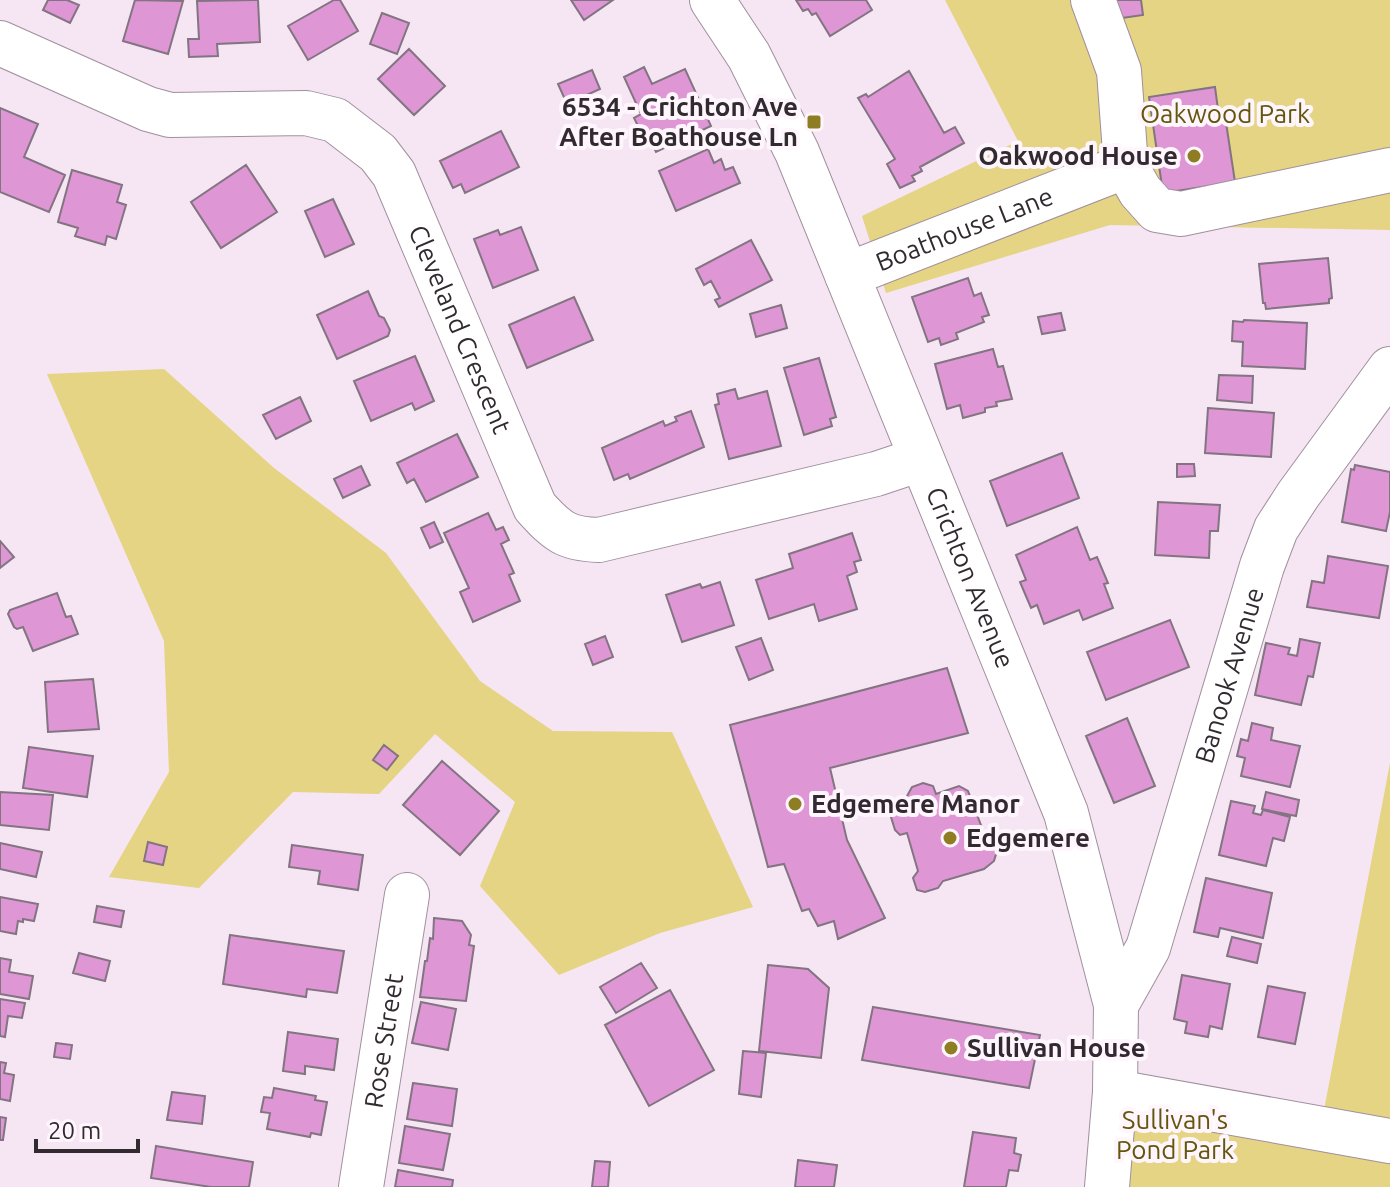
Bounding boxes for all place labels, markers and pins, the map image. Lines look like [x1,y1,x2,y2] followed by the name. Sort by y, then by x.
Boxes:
[559,92,798,151] place label: 6534 - Crichton Ave After Boathouse Ln
[805,113,823,131] marker: 6534 - Crichton Ave After Boathouse Ln
[978,141,1178,170] place label: Oakwood House
[1185,147,1203,165] marker: Oakwood House
[811,789,1020,818] place label: Edgemere Manor
[786,795,804,813] marker: Edgemere Manor
[966,823,1090,852] place label: Edgemere
[941,829,959,847] marker: Edgemere
[967,1033,1146,1062] place label: Sullivan House
[942,1039,960,1057] marker: Sullivan House

